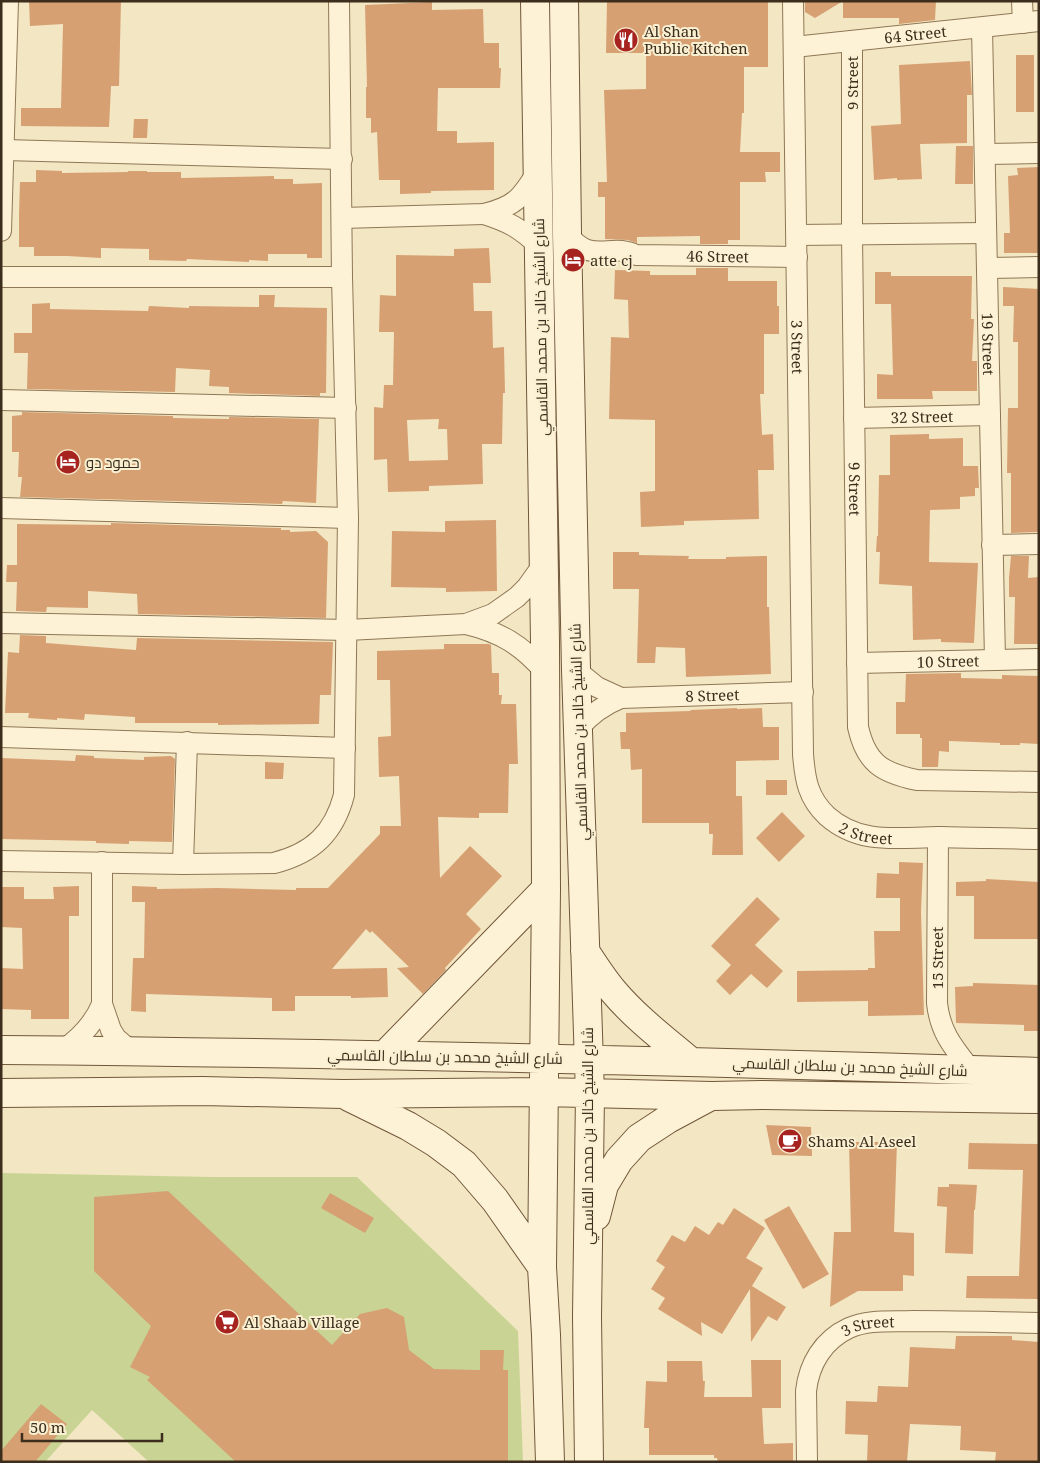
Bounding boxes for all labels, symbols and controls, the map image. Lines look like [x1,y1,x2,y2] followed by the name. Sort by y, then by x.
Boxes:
[644,21,748,58] place label: Al Shan Public Kitchen
[883,21,947,47] street label: 64 Street
[613,27,639,53] restaurant icon: Al Shan Public Kitchen
[842,56,862,110] street label: 9 Street
[528,218,555,436] street label: شارع الشيخ خالد بن محمد القاسمي
[686,246,749,266] street label: 46 Street
[560,247,586,273] hotel icon: atte cj
[590,250,633,270] place label: atte cj
[978,312,999,375] street label: 19 Street
[787,320,808,374] street label: 3 Street
[890,406,953,427] street label: 32 Street
[55,449,81,475] hotel icon: حمود دو
[86,452,140,472] place label: حمود دو
[845,462,865,516] street label: 9 Street
[564,623,595,841] street label: شارع الشيخ خالد بن محمد القاسمي
[916,650,979,672] street label: 10 Street
[685,684,740,706] street label: 8 Street
[836,817,893,848] street label: 2 Street
[927,927,947,989] street label: 15 Street
[577,1027,600,1245] street label: شارع الشيخ خالد بن محمد القاسمي
[327,1044,563,1071] street label: شارع الشيخ محمد بن سلطان القاسمي
[732,1052,968,1083] street label: شارع الشيخ محمد بن سلطان القاسمي
[777,1128,803,1154] cafe icon: Shams Al Aseel
[808,1131,916,1151] place label: Shams Al Aseel
[214,1309,240,1335] supermarket icon: Al Shaab Village
[837,1311,895,1340] street label: 3 Street
[244,1312,360,1332] place label: Al Shaab Village
[22,1410,162,1442] scale bar
[30,1417,65,1437] text: 50 m

